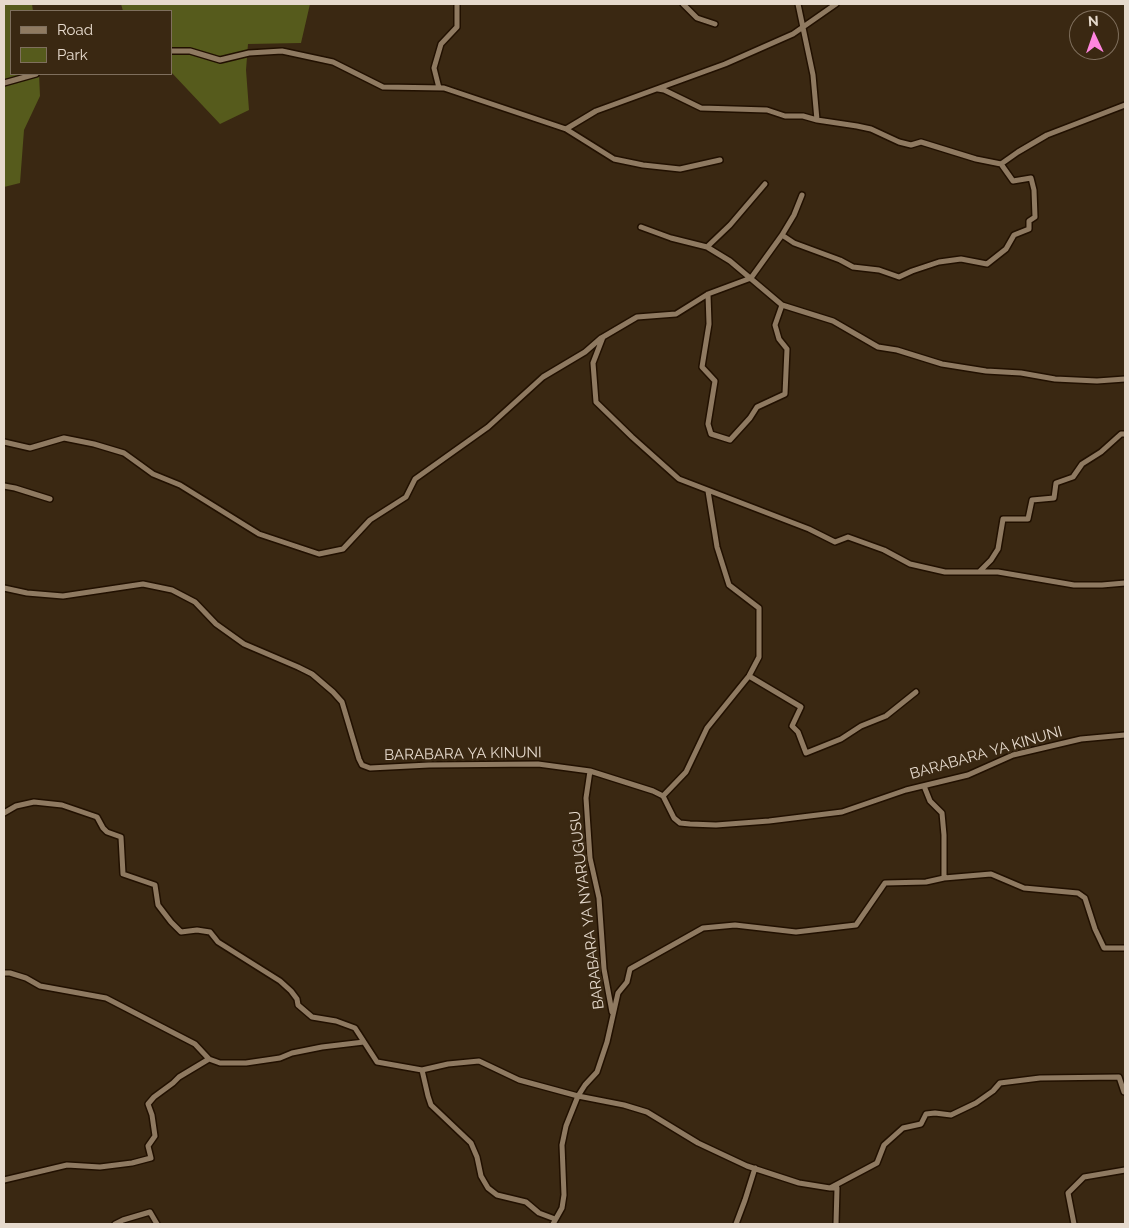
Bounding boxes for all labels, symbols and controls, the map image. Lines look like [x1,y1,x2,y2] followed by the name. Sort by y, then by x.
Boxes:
[10,10,172,75] legend
[1069,10,1119,60] north arrow
[1088,13,1099,29] text: N
[57,21,93,39] text: Road
[57,46,88,64] text: Park
[908,723,1064,783] street label: BARABARA YA KINUNI
[384,744,542,764] street label: BARABARA YA KINUNI
[566,810,608,1010] street label: BARABARA YA NYARUGUSU

